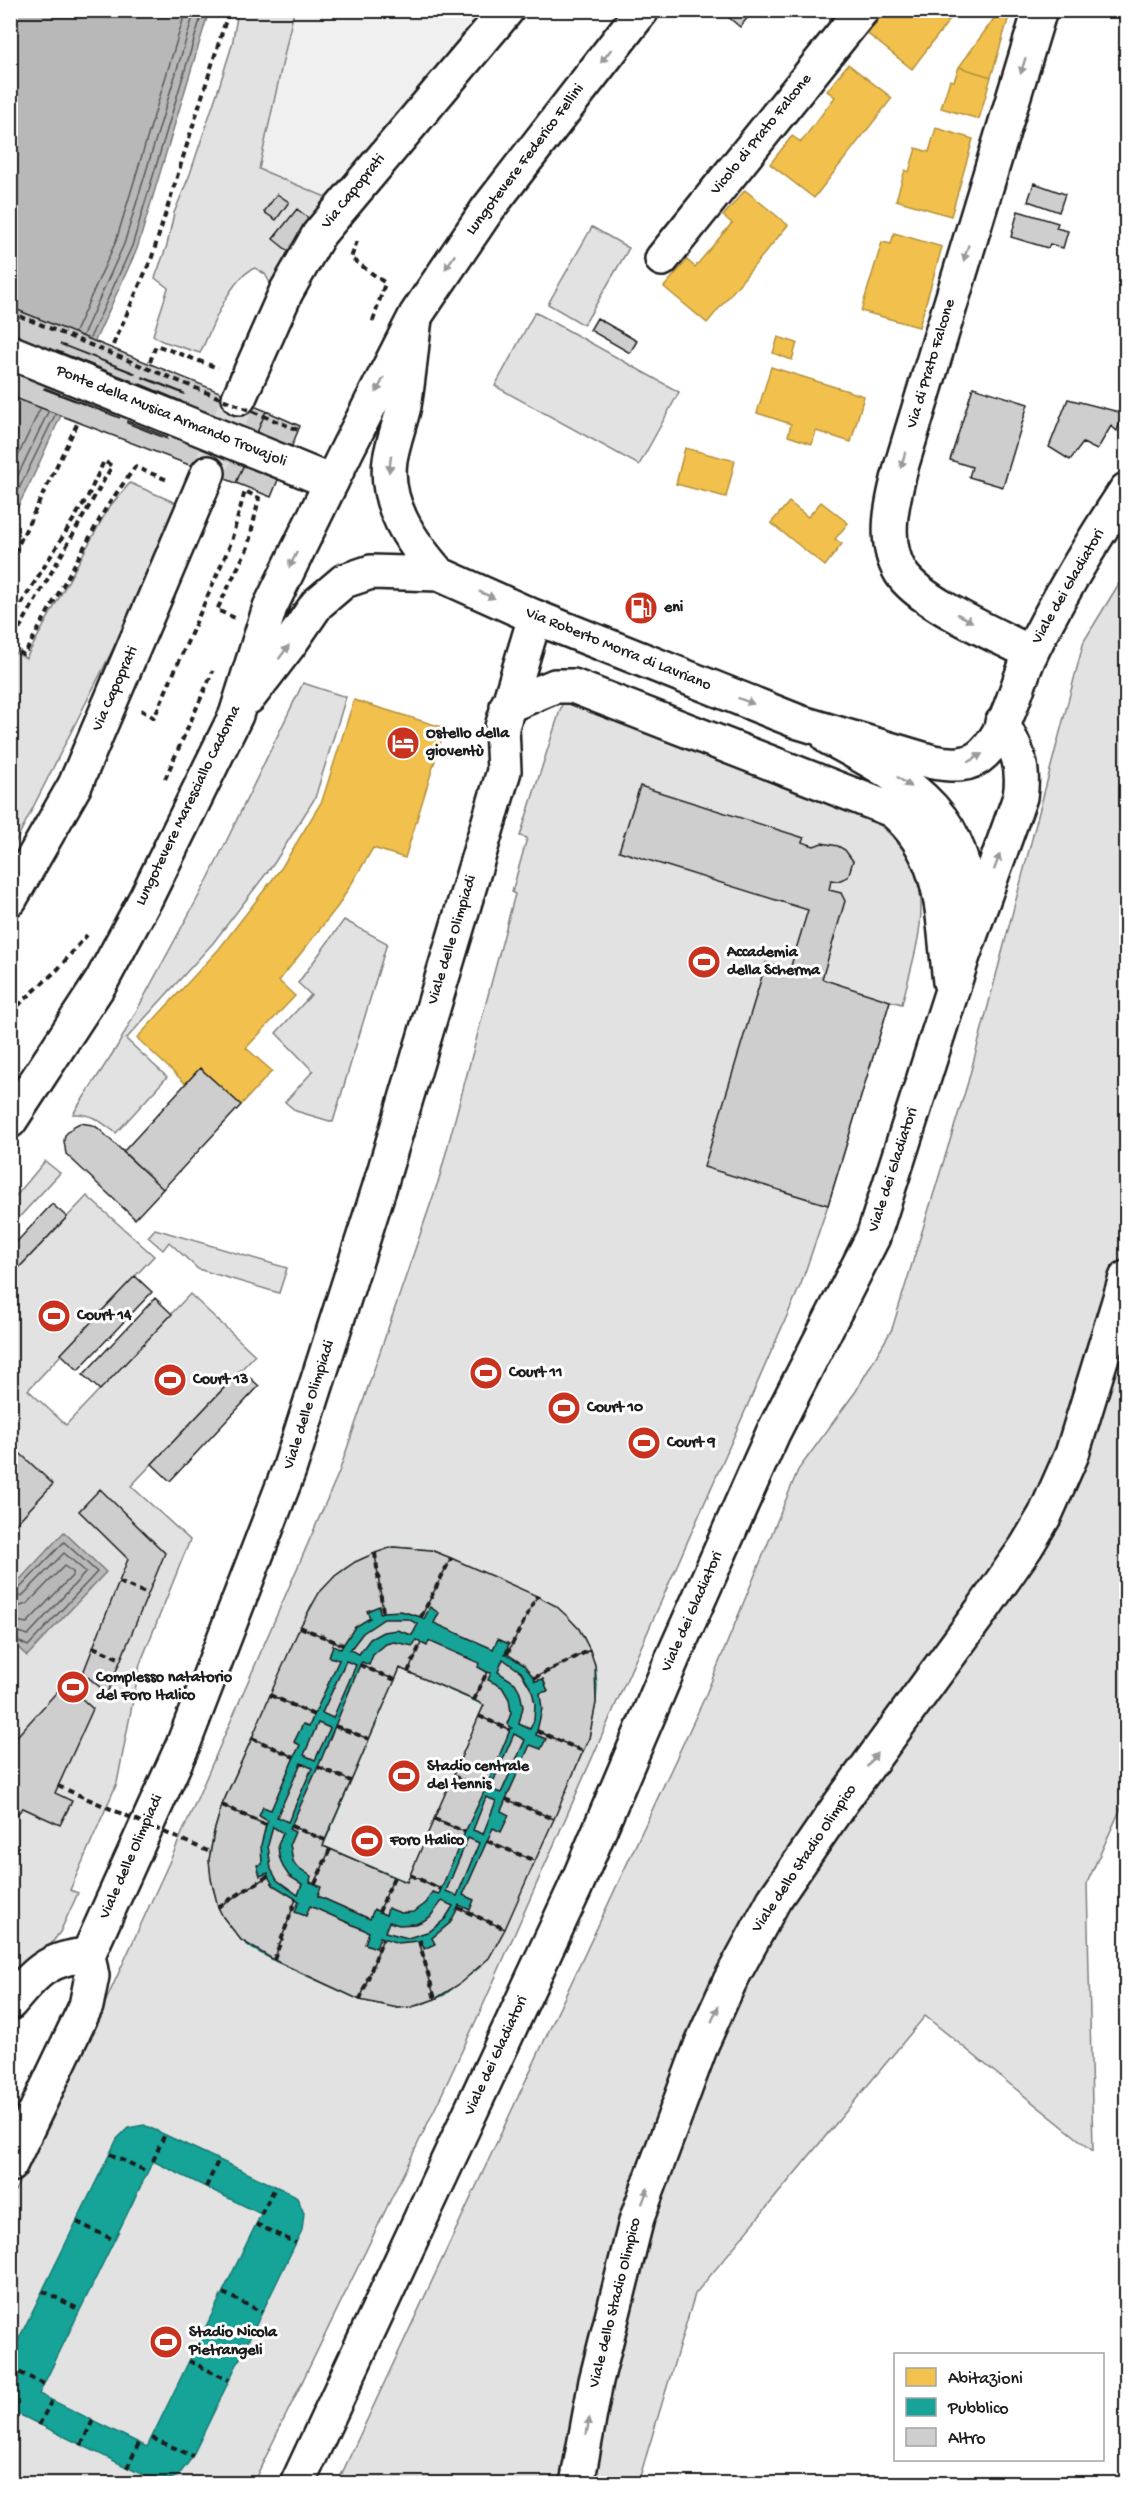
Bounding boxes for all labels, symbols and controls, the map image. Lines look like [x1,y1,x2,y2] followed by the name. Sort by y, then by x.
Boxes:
[600,48,612,64] one-way arrow
[1018,58,1027,76] one-way arrow
[707,70,817,200] street label: Vicolo di Prato Falcone
[463,80,589,240] street label: Lungotevere Federico Fellini
[317,151,390,234] street label: Via Capoprati
[961,244,970,262] one-way arrow
[445,254,456,270] one-way arrow
[903,297,961,432] street label: Via di Prato Falcone
[52,362,289,472] street label: Ponte della Musica Armando Trovajoli
[375,377,384,394] one-way arrow
[898,451,907,469] one-way arrow
[385,455,395,474] one-way arrow
[1028,526,1110,649] street label: Viale dei Gladiatori
[288,551,298,569] one-way arrow
[623,590,659,626] fuel station icon: eni
[479,591,496,600] one-way arrow
[663,599,684,618] place label: eni
[521,604,714,696] street label: Via Roberto Morra di Lavriano
[956,613,973,623] one-way arrow
[88,643,143,735] street label: Via Capoprati
[277,644,290,660] one-way arrow
[737,696,755,706] one-way arrow
[132,702,246,909] street label: Lungotevere Maresciallo Cadorna
[385,725,421,761] hotel icon: Ostello della gioventù
[425,725,510,762] place label: Ostello della gioventù
[967,753,984,763] one-way arrow
[896,776,911,788] one-way arrow
[992,852,1002,870] one-way arrow
[424,873,482,1008] street label: Viale delle Olimpiadi
[686,944,722,980] sports icon: Accademia della Scherma
[726,944,821,981] place label: Accademia della Scherma
[865,1105,923,1236] street label: Viale dei Gladiatori
[36,1298,72,1334] sports icon: Court 14
[76,1307,132,1326] place label: Court 14
[280,1338,340,1473] street label: Viale delle Olimpiadi
[468,1355,504,1391] sports icon: Court 11
[152,1362,188,1398] sports icon: Court 13
[508,1364,562,1383] place label: Court 11
[192,1371,248,1390] place label: Court 13
[546,1390,582,1426] sports icon: Court 10
[586,1399,643,1418] place label: Court 10
[626,1425,662,1461] sports icon: Court 9
[666,1434,715,1453] place label: Court 9
[657,1549,728,1676] street label: Viale dei Gladiatori
[55,1669,91,1705] sports icon: Complesso natatorio del Foro Italico
[95,1669,233,1706] place label: Complesso natatorio del Foro Italico
[866,1752,878,1767] one-way arrow
[386,1758,422,1794] sports icon: Stadio centrale del tennis
[427,1758,530,1795] place label: Stadio centrale del tennis
[748,1781,862,1937] street label: Viale dello Stadio Olimpico
[96,1792,168,1923] street label: Viale delle Olimpiadi
[349,1823,385,1859] sports icon: Foro Italico
[389,1832,465,1851] place label: Foro Italico
[461,1993,533,2120] street label: Viale dei Gladiatori
[710,2005,720,2023] one-way arrow
[641,2187,651,2205] one-way arrow
[585,2216,646,2391] street label: Viale dello Stadio Olimpico
[148,2324,184,2360] sports icon: Stadio Nicola Pietrangeli
[188,2324,278,2361] place label: Stadio Nicola Pietrangeli
[894,2353,1104,2461] legend
[948,2369,1023,2390] text: Abitazioni
[947,2399,1009,2420] text: Pubblico
[583,2416,592,2435] one-way arrow
[948,2429,986,2450] text: Altro

